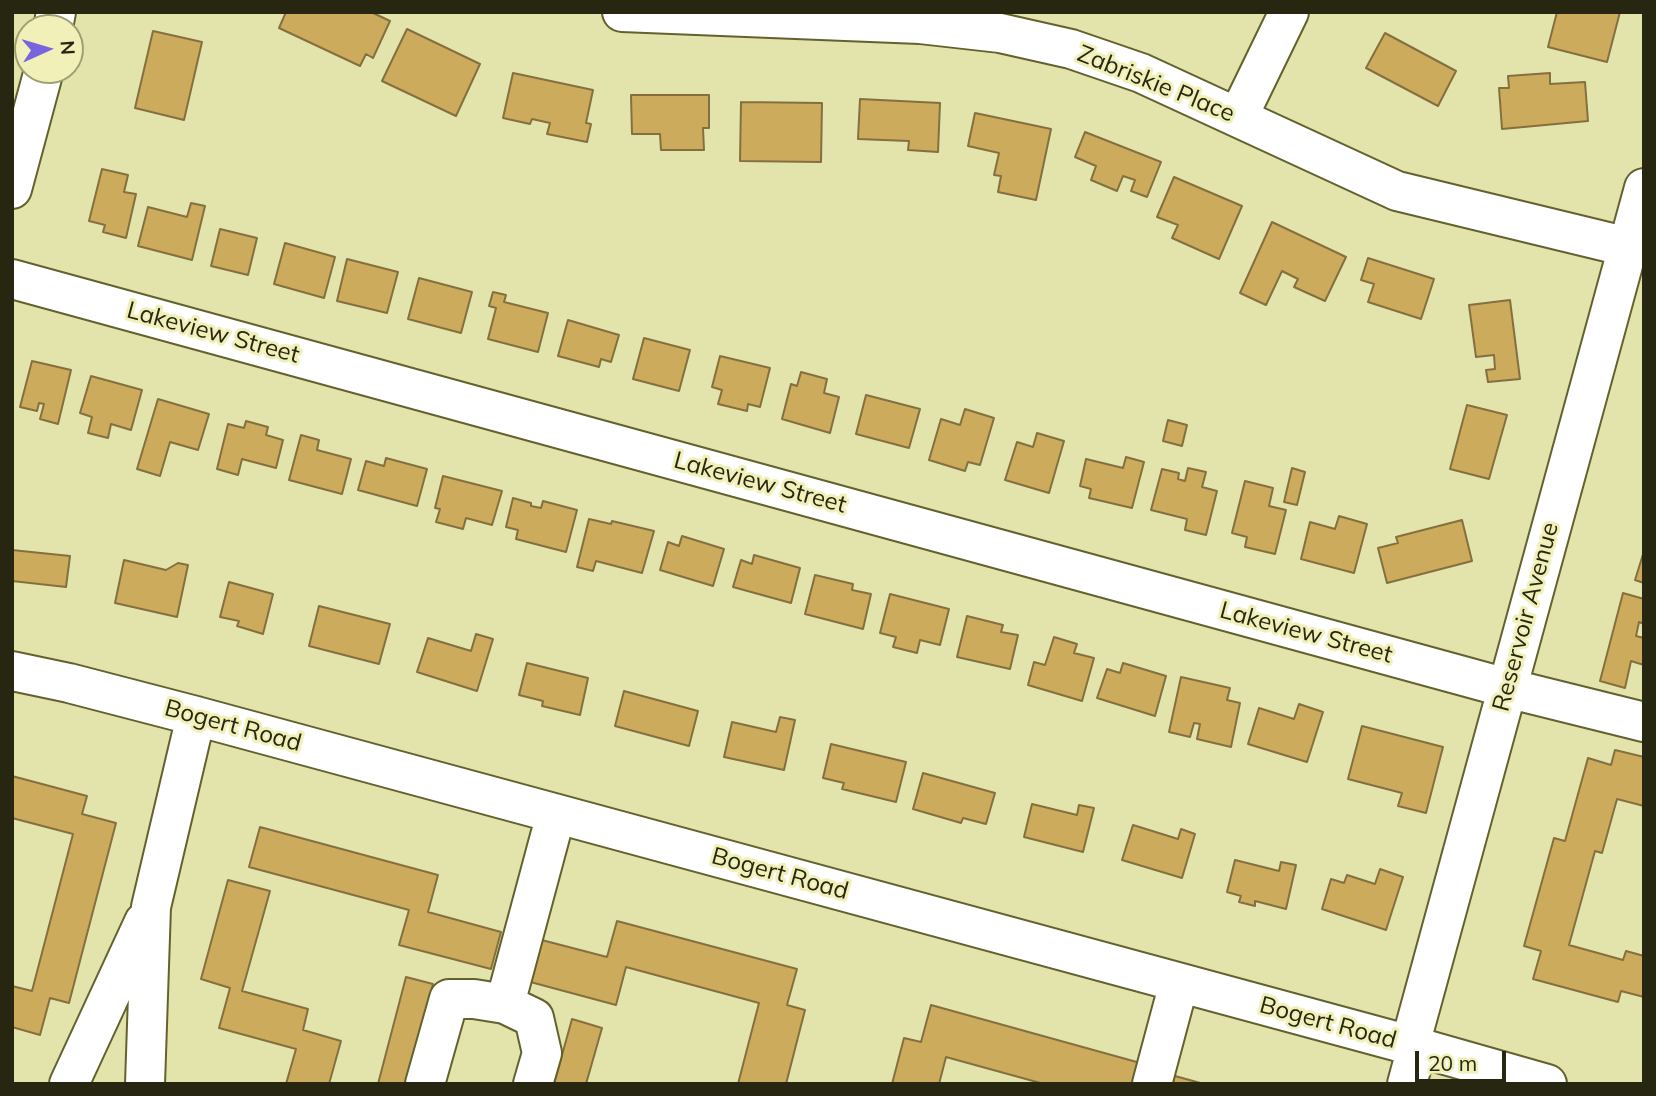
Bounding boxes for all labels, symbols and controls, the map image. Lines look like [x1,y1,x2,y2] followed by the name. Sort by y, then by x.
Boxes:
[14,14,84,84] north arrow
[1073,39,1239,129] street label: Zabriskie Place
[55,40,80,56] text: N
[124,296,302,370] street label: Lakeview Street
[671,446,849,520] street label: Lakeview Street
[1487,519,1565,715] street label: Reservoir Avenue
[1217,596,1395,670] street label: Lakeview Street
[161,694,305,758] street label: Bogert Road
[708,842,852,906] street label: Bogert Road
[1256,991,1400,1055] street label: Bogert Road
[1418,1036,1509,1080] scale bar
[1428,1050,1477,1076] text: 20 m

